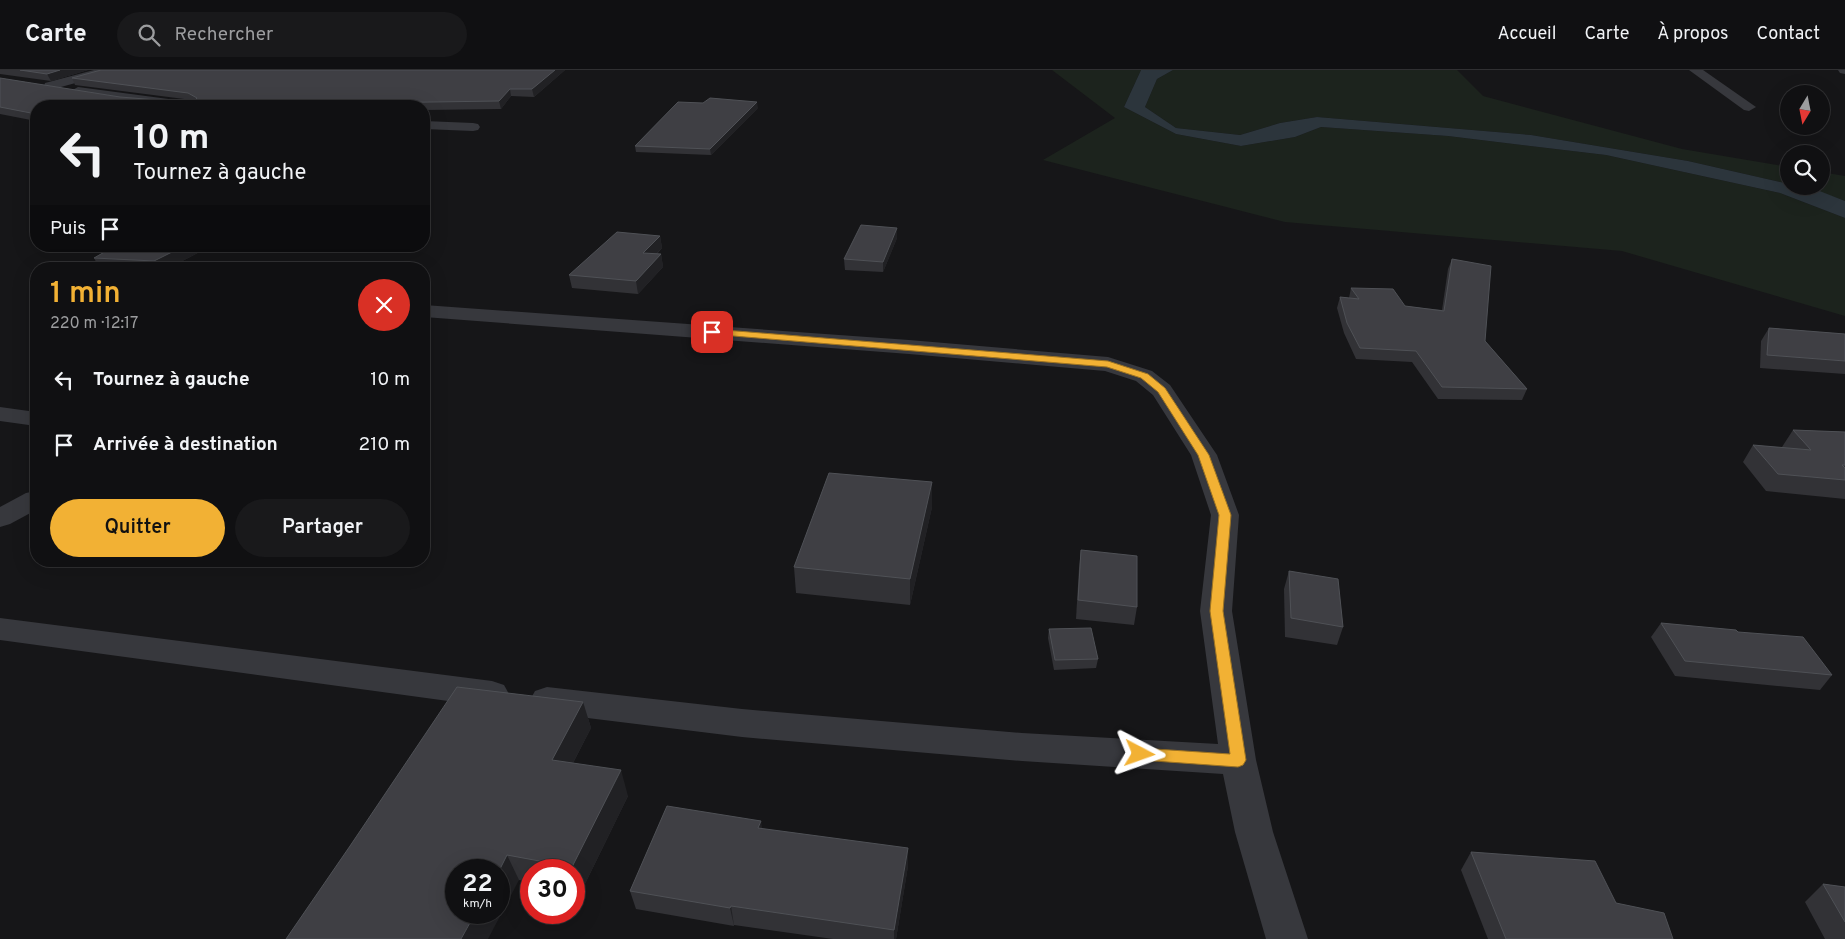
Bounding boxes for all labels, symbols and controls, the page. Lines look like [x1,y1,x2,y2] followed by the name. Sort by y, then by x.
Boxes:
[117,12,467,57] search box
[25,20,87,50] text: Carte
[135,21,163,49] icon: search
[175,23,273,47] text: Rechercher
[1497,23,1556,46] text: Accueil
[1584,23,1629,46] text: Carte
[1657,23,1728,46] text: À propos
[1756,23,1820,46] text: Contact
[1780,85,1830,135] north arrow
[1780,85,1830,195] map controls
[133,117,209,161] text: 10 m
[50,120,115,185] icon: left
[1780,145,1830,195] button: search
[133,160,306,187] text: Tournez à gauche
[96,215,124,243] icon: arrive
[50,217,86,241] text: Puis
[50,276,121,313] text: 1 min
[358,279,410,331] button: close
[691,311,733,353] pin
[50,314,138,334] text: 220 m · 12:17
[698,318,726,346] icon: arrive
[50,366,78,394] icon: left
[93,368,250,392] text: Tournez à gauche
[370,368,410,392] text: 10 m
[50,431,78,459] icon: arrive
[93,433,278,457] text: Arrivée à destination
[359,433,410,457] text: 210 m
[50,499,225,557] button: Quitter
[235,499,410,557] button: Partager
[1113,727,1165,779] position arrow
[520,859,585,924] speed limit sign: 30
[462,869,493,901] text: 22
[463,896,492,912] text: km/h

